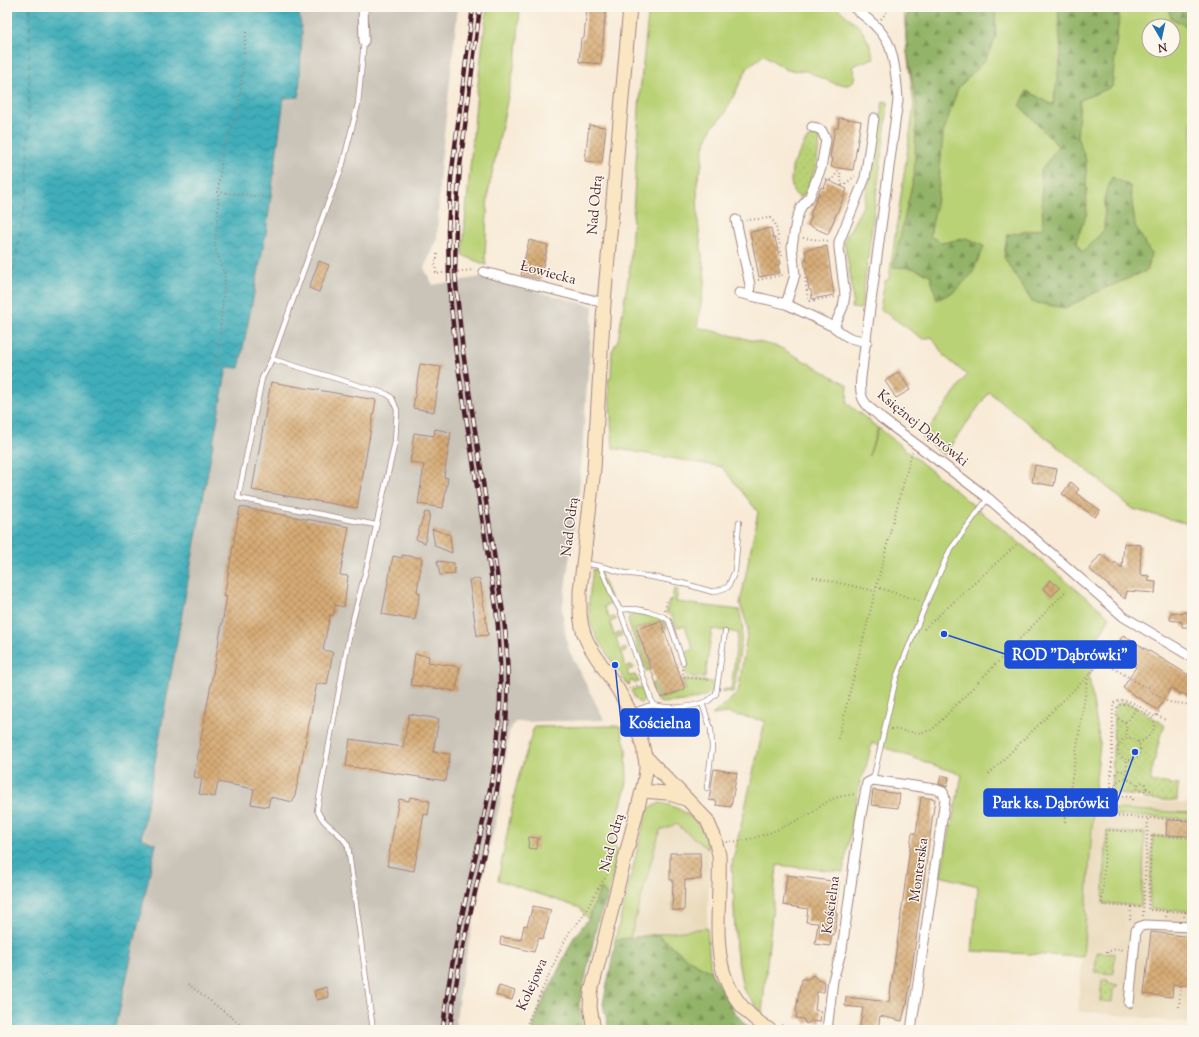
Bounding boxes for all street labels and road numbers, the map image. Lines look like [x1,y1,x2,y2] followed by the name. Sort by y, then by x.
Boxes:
[583,174,609,236] street label: Nad Odrą
[518,257,579,291] street label: Łowiecka
[872,386,972,472] street label: Księżnej Dąbrówki
[557,496,585,558] street label: Nad Odrą
[596,811,631,874] street label: Nad Odrą
[906,836,934,903] street label: Monterska
[818,874,846,935] street label: Kościelna
[513,955,554,1014] street label: Kolejowa

